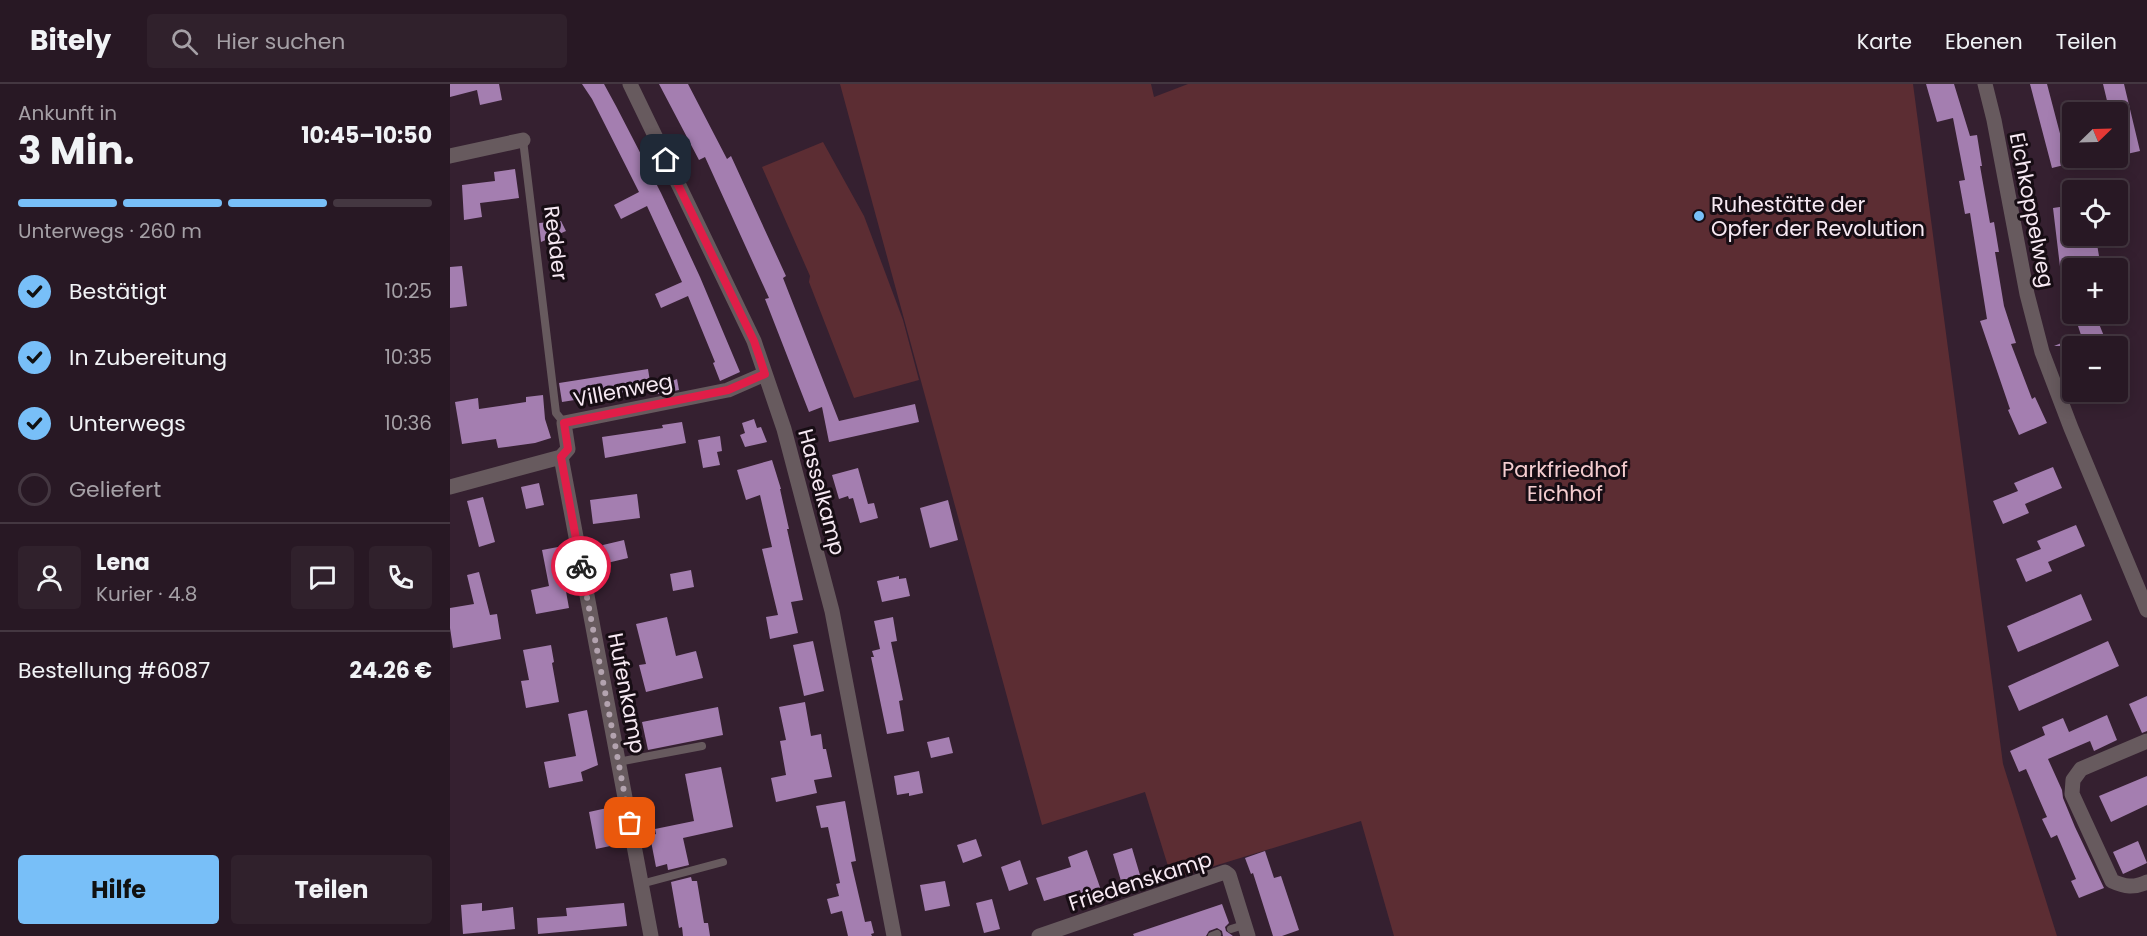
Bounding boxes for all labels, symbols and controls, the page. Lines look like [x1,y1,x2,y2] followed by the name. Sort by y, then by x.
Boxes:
[147,14,567,68] search box
[30,21,111,60] text: Bitely
[168,25,201,58] icon: search
[216,26,345,57] text: Hier suchen
[1857,27,1912,56] text: Karte
[1945,27,2023,56] text: Ebenen
[2056,27,2117,56] text: Teilen
[18,99,117,127] text: Ankunft in
[2062,102,2128,168] north arrow
[2062,102,2128,402] map controls
[301,120,432,151] text: 10:45–10:50
[18,123,134,178] text: 3 Min.
[2003,130,2061,290] street label: Eichkoppelweg
[640,134,691,185] pin
[649,143,682,176] icon: home
[2062,180,2128,246] button: locate
[1711,190,1925,243] place label: Ruhestätte der Opfer der Revolution
[537,204,575,282] street label: Redder
[1692,209,1706,223] marker: Ruhestätte der Opfer der Revolution
[18,217,202,245] text: Unterwegs · 260 m
[2062,258,2128,324] button: +
[18,275,51,308] icon: check
[69,276,167,307] text: Bestätigt
[385,277,432,305] text: 10:25
[2062,336,2128,402] button: −
[18,341,51,374] icon: check
[69,342,227,373] text: In Zubereitung
[384,343,432,371] text: 10:35
[571,366,675,414] street label: Villenweg
[18,407,51,440] icon: check
[69,408,186,439] text: Unterwegs
[384,409,432,437] text: 10:36
[791,426,853,558] street label: Hasselkamp
[1502,455,1628,508] park label: Parkfriedhof Eichhof
[69,474,161,505] text: Geliefert
[551,536,611,596] courier
[18,546,81,609] button: person
[291,546,354,609] button: chat
[369,546,432,609] button: phone
[96,547,150,578] text: Lena
[565,550,598,583] icon: bike
[96,580,197,608] text: Kurier · 4.8
[601,630,653,756] street label: Hufenkamp
[18,655,210,686] text: Bestellung #6087
[350,655,432,686] text: 24.26 €
[604,797,655,848] pin
[613,806,646,839] icon: bag
[1065,844,1215,918] street label: Friedenskamp
[18,855,219,924] button: Hilfe
[231,855,432,924] button: Teilen

